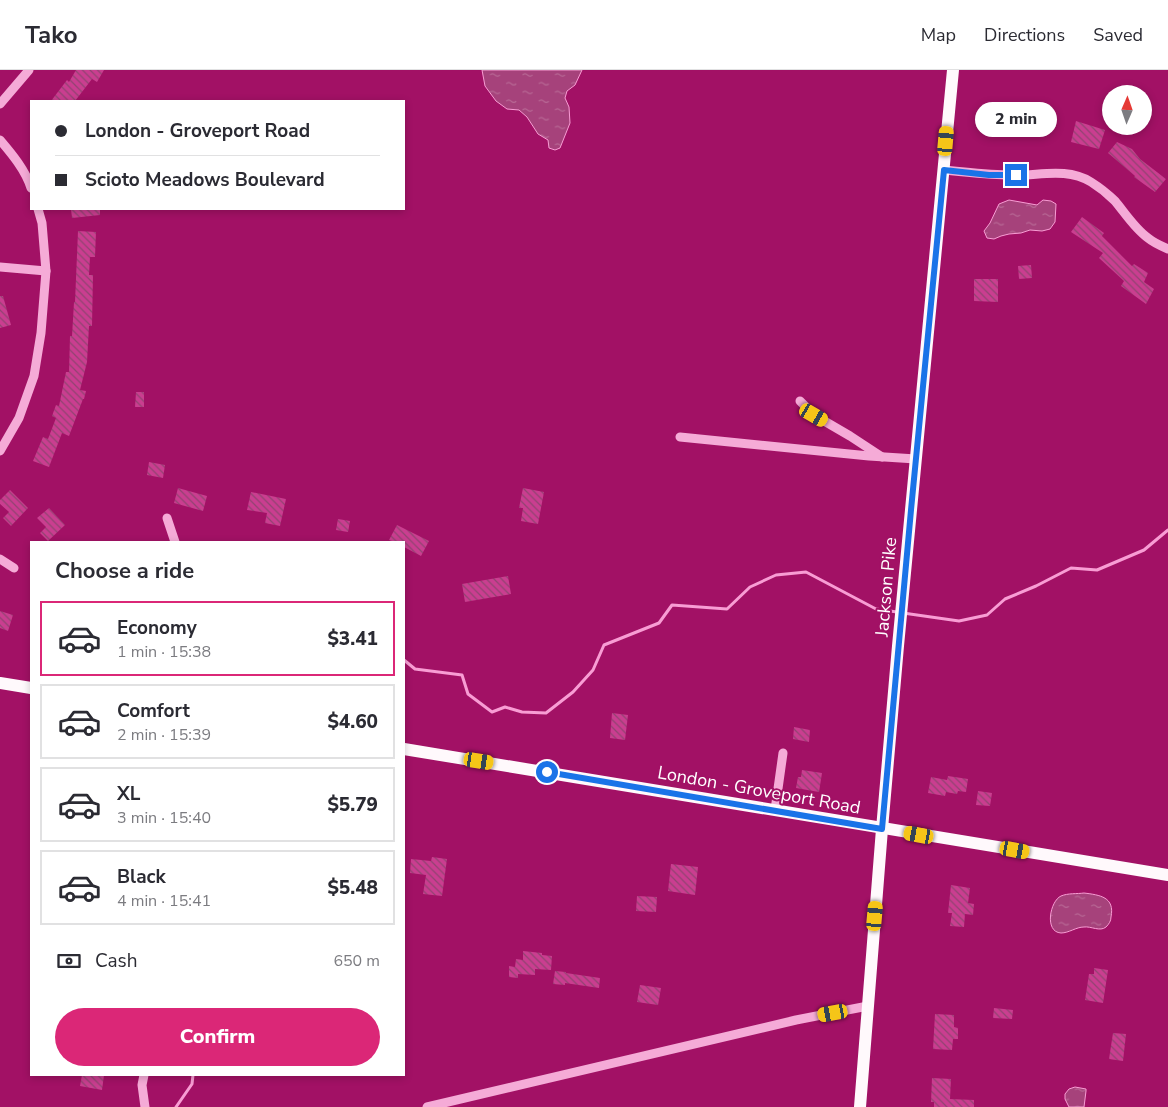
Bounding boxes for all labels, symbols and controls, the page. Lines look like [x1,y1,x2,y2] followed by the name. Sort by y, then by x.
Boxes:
[25,19,78,51] text: Tako
[921,23,956,47] text: Map
[984,23,1065,47] text: Directions
[1093,23,1143,47] text: Saved
[1102,85,1152,135] north arrow
[1102,85,1152,135] map controls
[975,102,1057,138] callout: 2 min
[995,108,1037,130] text: 2 min
[85,118,310,144] text: London - Groveport Road
[937,125,954,157] car
[1005,164,1027,186] route end
[85,167,325,193] text: Scioto Meadows Boulevard
[797,401,830,429] car
[870,536,902,639] street label: Jackson Pike
[55,556,194,586] text: Choose a ride
[117,615,197,641] text: Economy
[57,616,102,661] icon: car
[327,626,378,652] text: $3.41
[117,641,211,663] text: 1 min · 15:38
[117,698,190,724] text: Comfort
[57,699,102,744] icon: car
[327,709,378,735] text: $4.60
[117,724,211,746] text: 2 min · 15:39
[463,751,494,771] car
[656,760,862,820] street label: London - Groveport Road
[536,761,558,783] route start
[117,781,140,807] text: XL
[57,782,102,827] icon: car
[327,792,378,818] text: $5.79
[117,807,211,829] text: 3 min · 15:40
[902,825,935,845] car
[998,840,1031,860] car
[117,864,166,890] text: Black
[57,865,102,910] icon: car
[327,875,378,901] text: $5.48
[117,890,211,912] text: 4 min · 15:41
[866,900,883,932] car
[55,947,83,975] icon: cash
[95,948,137,974] text: Cash
[333,950,380,972] text: 650 m
[816,1003,849,1023] car
[55,1008,380,1066] button: Confirm

